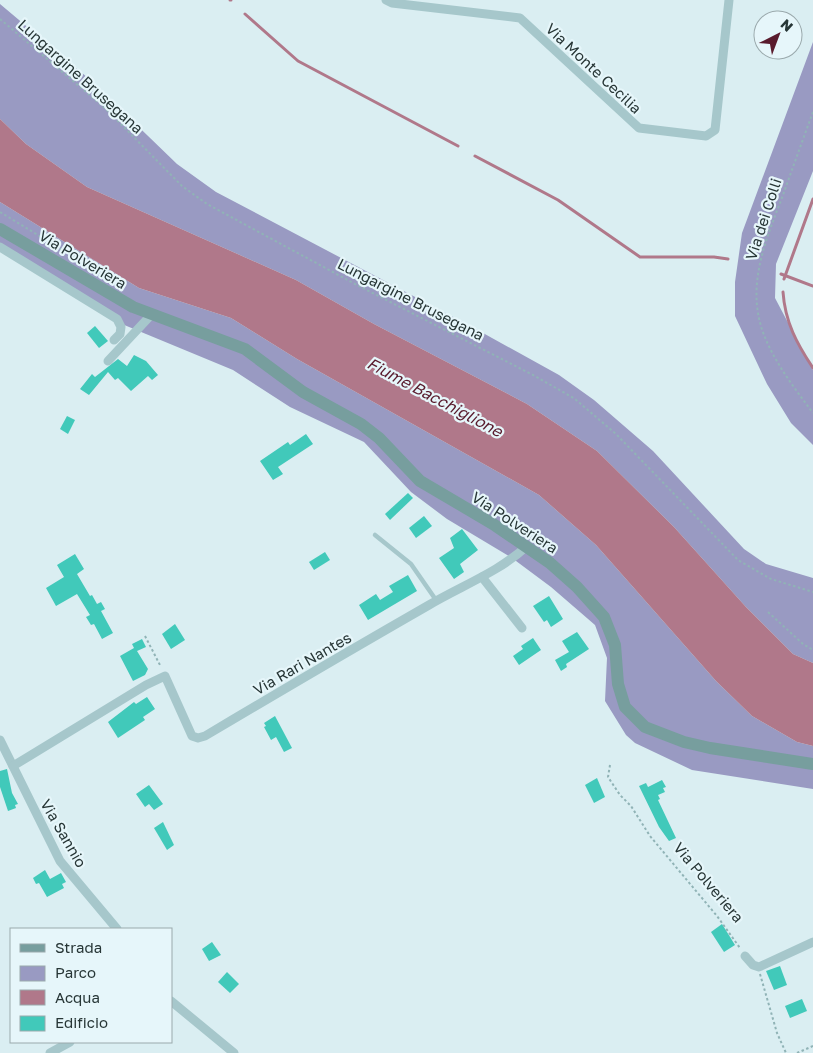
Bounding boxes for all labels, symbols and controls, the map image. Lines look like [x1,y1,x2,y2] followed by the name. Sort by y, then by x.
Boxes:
[753,10,803,60] north arrow
[15,15,147,137] street label: Lungargine Brusegana
[777,15,797,35] text: N
[542,19,646,117] street label: Via Monte Cecilia
[741,176,785,262] street label: Via dei Colli
[36,226,130,292] street label: Via Polveriera
[335,254,487,344] street label: Lungargine Brusegana
[364,353,508,442] water label: Fiume Bacchiglione
[469,487,561,557] street label: Via Polveriera
[250,628,354,698] street label: Via Rari Nantes
[37,796,91,870] street label: Via Sannio
[670,838,748,926] street label: Via Polveriera
[10,928,172,1043] legend
[55,938,102,956] text: Strada
[55,963,96,981] text: Parco
[55,988,100,1006] text: Acqua
[55,1013,108,1031] text: Edificio

